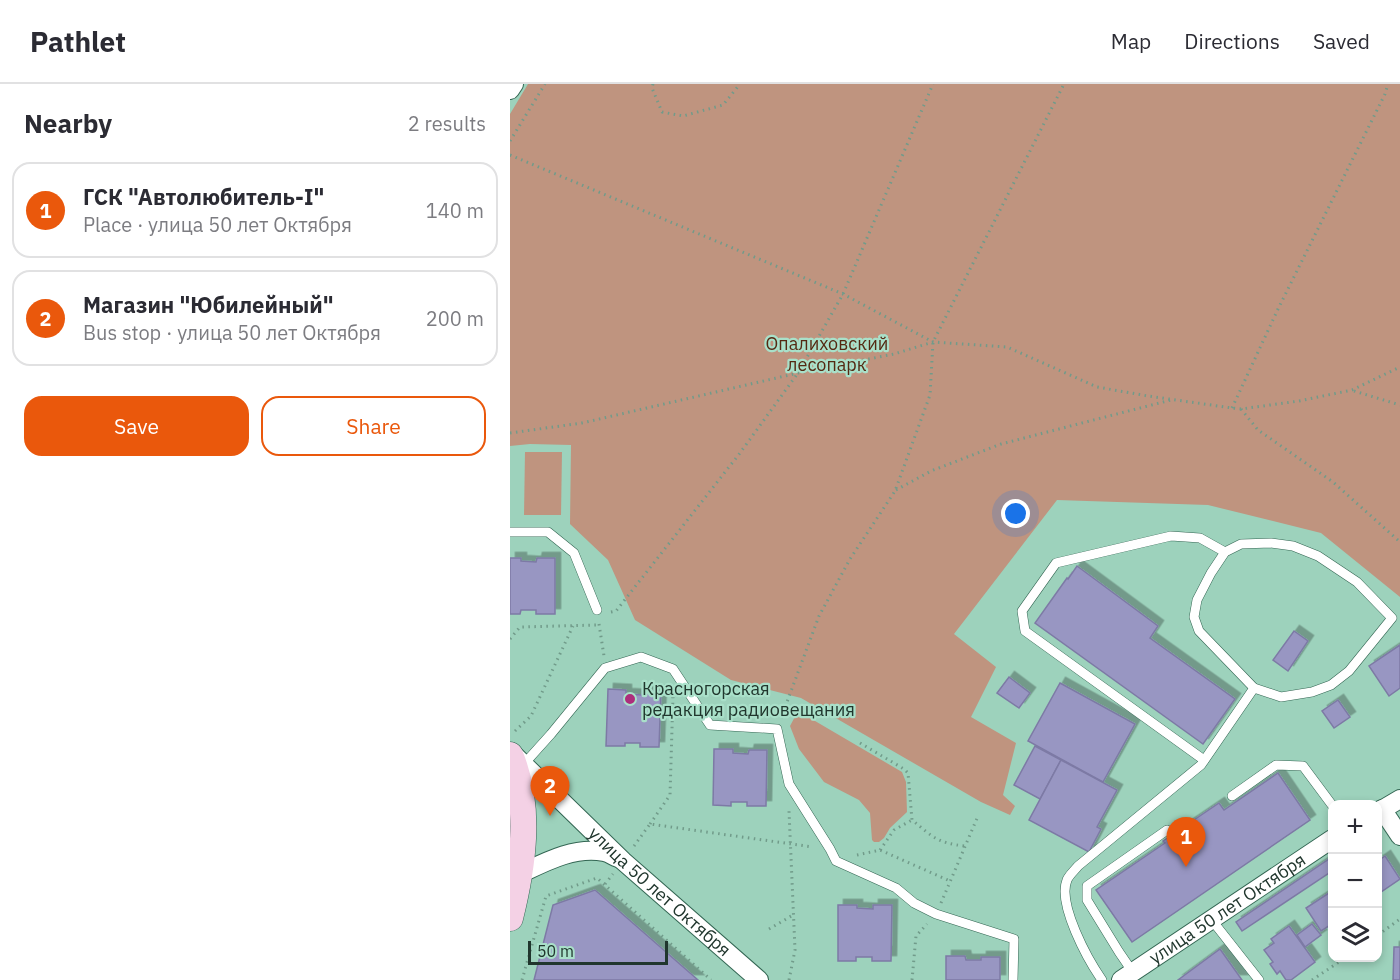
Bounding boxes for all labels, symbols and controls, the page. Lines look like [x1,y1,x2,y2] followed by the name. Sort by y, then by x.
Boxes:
[30,23,126,60] text: Pathlet
[1111,27,1151,55] text: Map
[1184,27,1280,55] text: Directions
[1313,27,1370,55] text: Saved
[24,106,112,140] text: Nearby
[408,110,486,137] text: 2 results
[83,182,324,211] text: ГСК "Автолюбитель-I"
[40,197,52,224] text: 1
[426,197,484,224] text: 140 m
[83,211,352,238] text: Place · улица 50 лет Октября
[83,290,334,319] text: Магазин "Юбилейный"
[40,305,52,332] text: 2
[426,305,484,332] text: 200 m
[83,319,381,346] text: Bus stop · улица 50 лет Октября
[766,332,888,376] park label: Опалиховский лесопарк
[24,396,249,456] button: Save
[261,396,486,456] button: Share
[1001,499,1030,528] your location
[642,677,855,721] place label: Красногорская редакция радиовещания
[623,692,637,706] marker: Красногорская редакция радиовещания
[530,766,570,816] pin: 2
[1328,800,1382,962] map controls
[1328,800,1382,854] button: +
[1166,818,1206,867] pin: 1
[584,822,736,961] street label: улица 50 лет Октября
[1144,848,1310,969] street label: улица 50 лет Октября
[1328,854,1382,908] button: −
[1328,908,1382,962] button: layers
[528,938,668,966] scale bar
[537,941,574,961] text: 50 m

